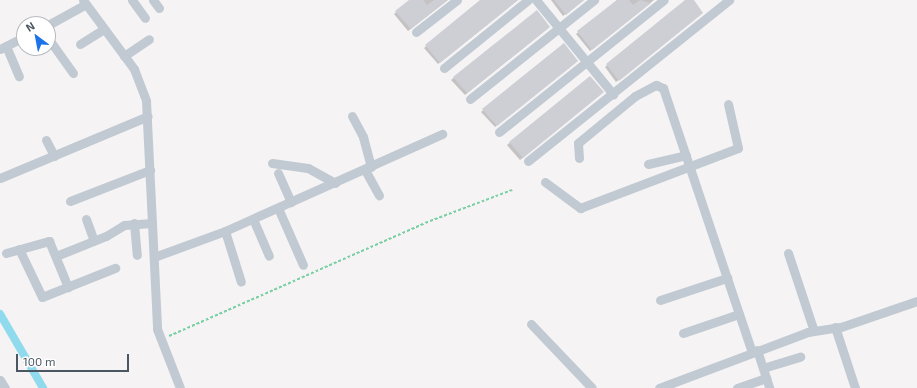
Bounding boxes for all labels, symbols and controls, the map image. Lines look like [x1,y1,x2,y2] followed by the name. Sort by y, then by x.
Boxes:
[16,16,56,56] north arrow
[23,19,37,34] text: N
[18,346,131,372] scale bar
[23,354,55,368] text: 100 m

